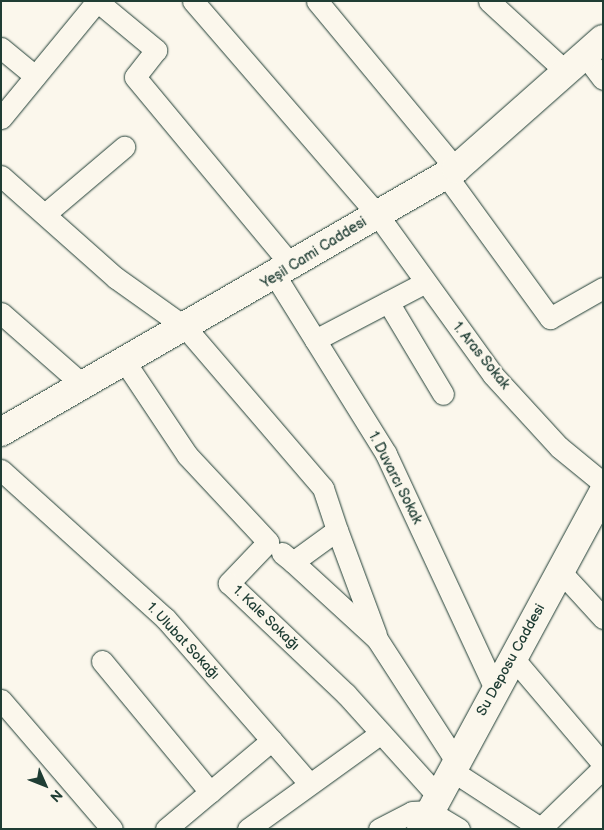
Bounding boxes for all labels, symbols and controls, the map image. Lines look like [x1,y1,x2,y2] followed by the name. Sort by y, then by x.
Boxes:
[258,214,370,292] street label: Yeşil Cami Caddesi
[449,319,513,393] street label: 1. Aras Sokak
[364,429,426,527] street label: 1. Duvarcı Sokak
[229,582,303,654] street label: 1. Kale Sokağı
[143,599,223,683] street label: 1. Ulubat Sokağı
[473,601,549,719] street label: Su Deposu Caddesi
[20,760,70,810] north arrow
[46,786,66,805] text: N

